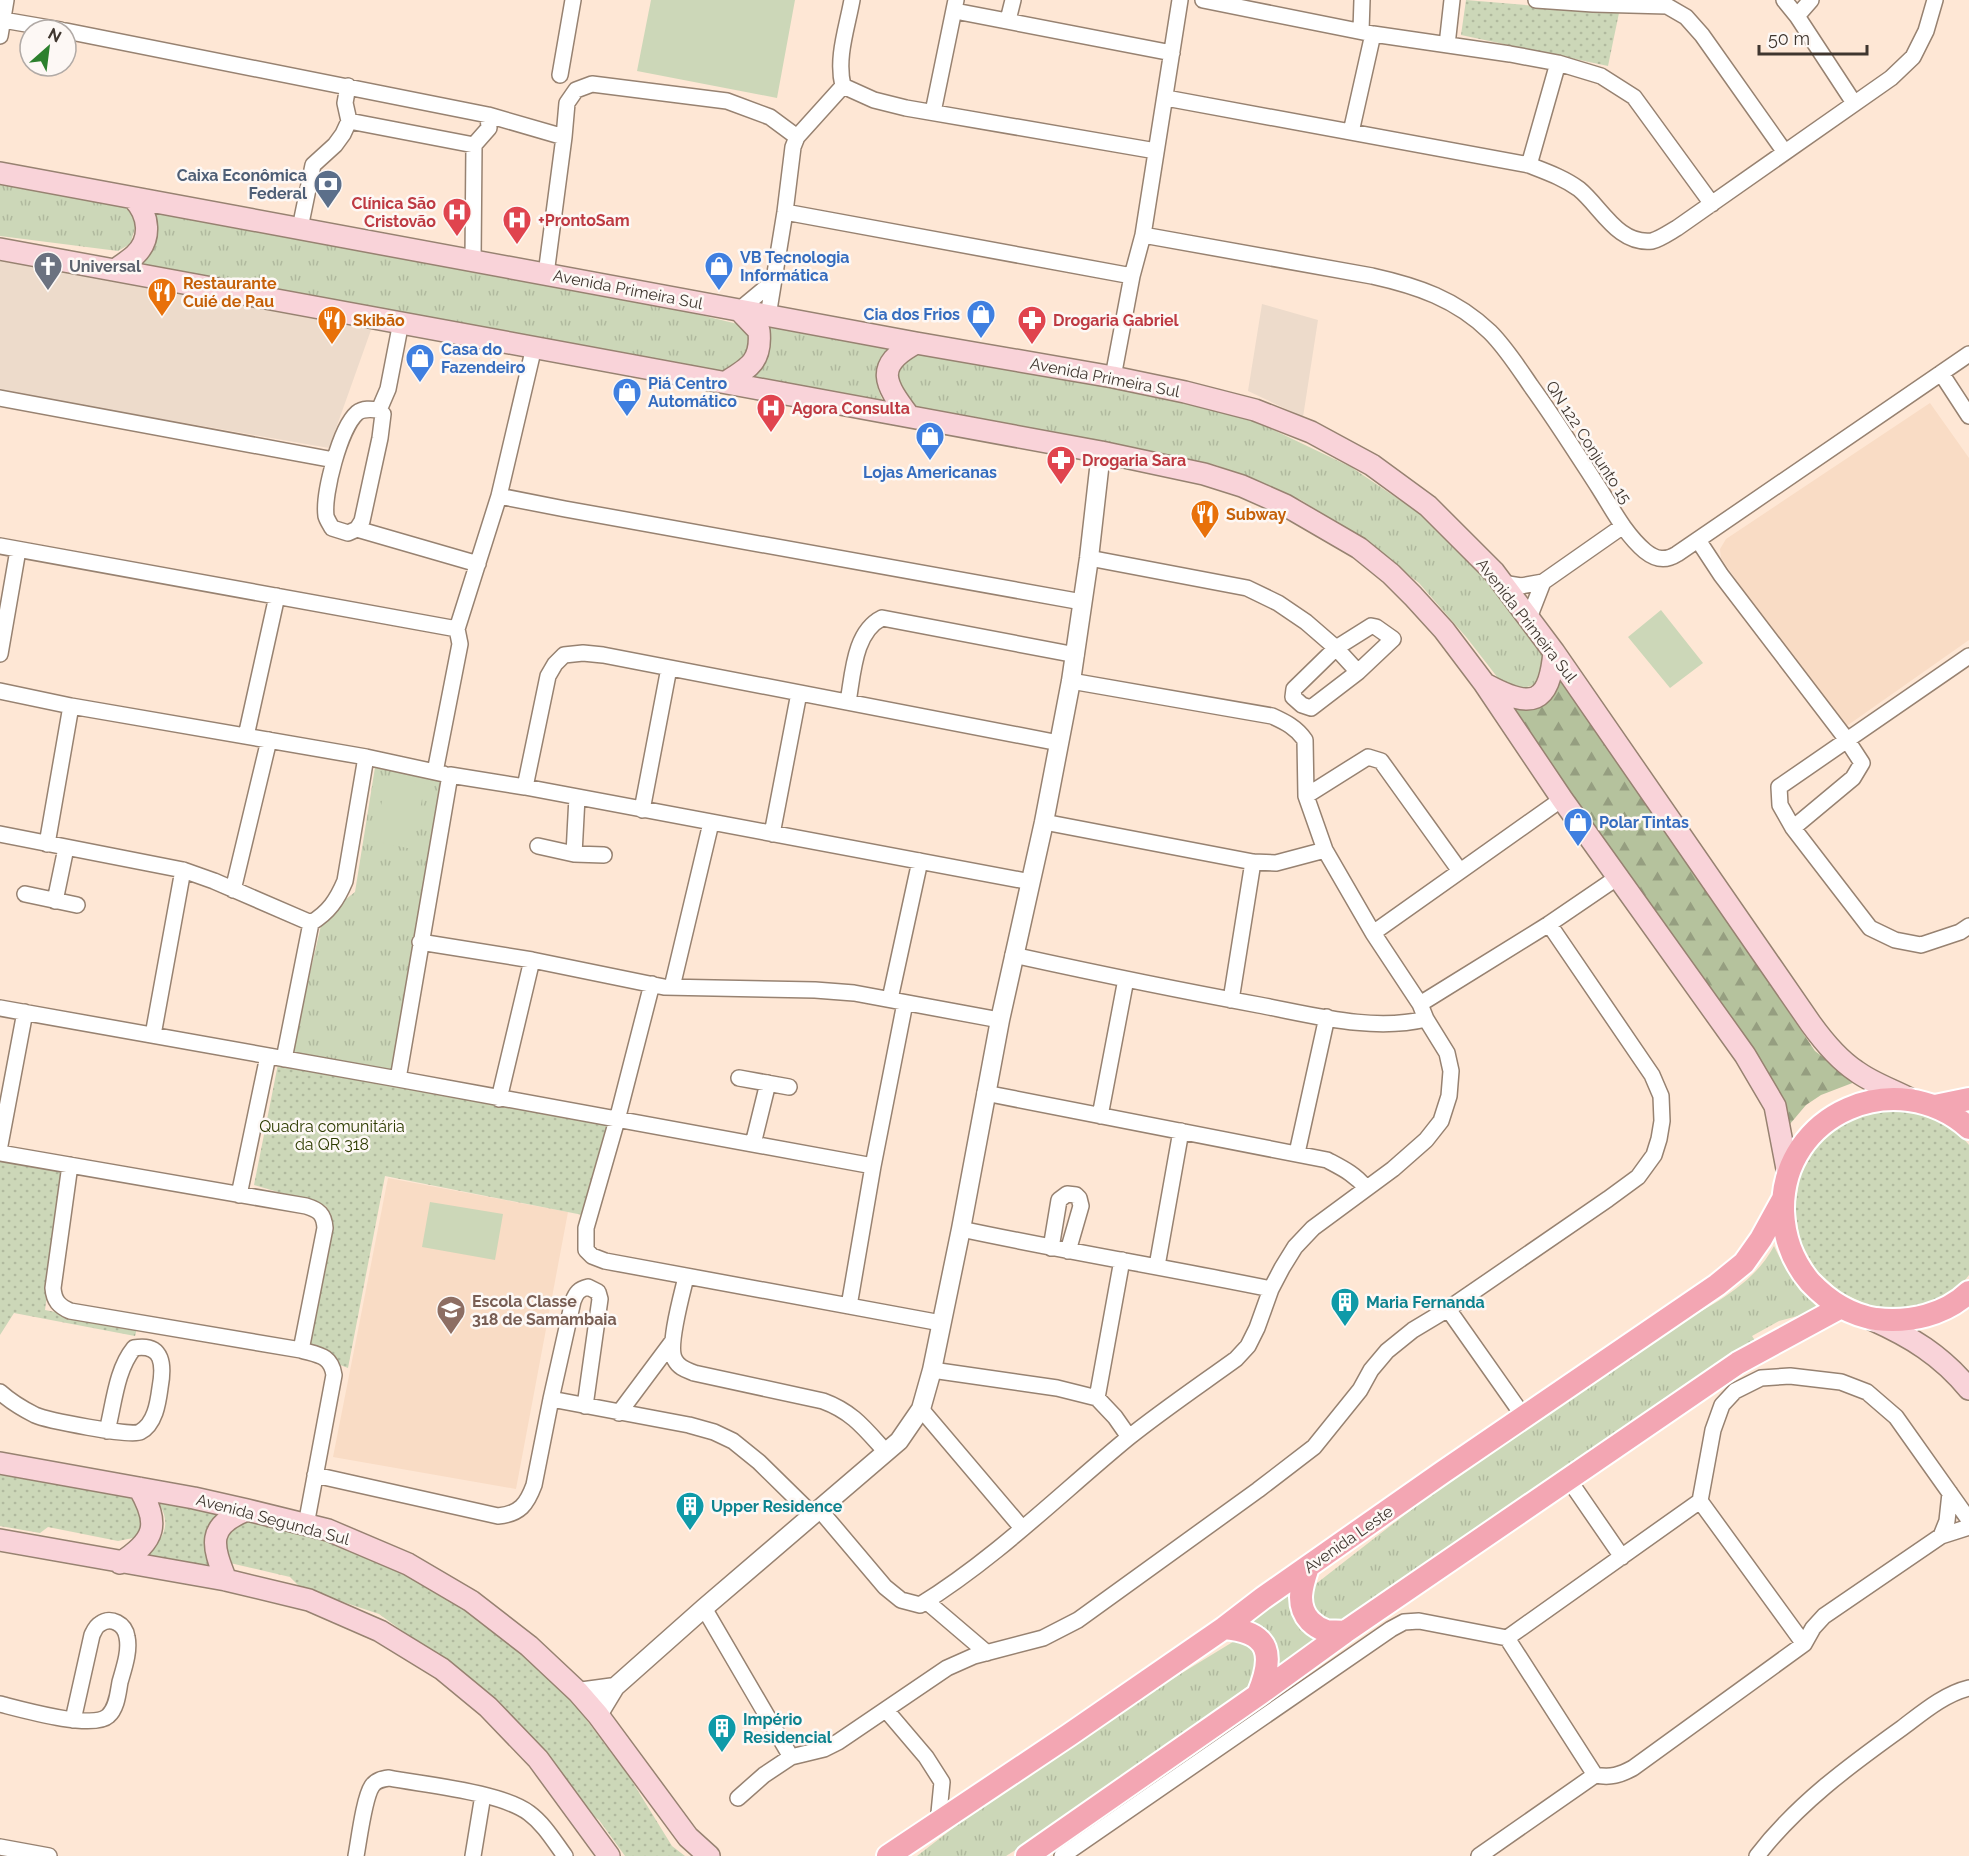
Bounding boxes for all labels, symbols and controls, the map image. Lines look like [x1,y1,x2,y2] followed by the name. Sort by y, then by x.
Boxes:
[18,18,78,78] north arrow
[1759,18,1867,56] scale bar
[45,24,65,46] text: N
[1768,28,1810,49] text: 50 m
[177,166,308,203] place label: Caixa Econômica Federal
[312,168,344,210] bank icon: Caixa Econômica Federal
[351,194,436,231] place label: Clínica São Cristovão
[441,196,473,238] hospital icon: Clínica São Cristovão
[501,204,533,246] hospital icon: +ProntoSam
[538,211,630,230] place label: +ProntoSam
[740,248,850,285] place label: VB Tecnologia Informática
[32,250,64,292] church icon: Universal
[703,250,735,292] shop icon: VB Tecnologia Informática
[69,257,142,276] place label: Universal
[551,266,705,313] street label: Avenida Primeira Sul
[183,274,277,311] place label: Restaurante Cuié de Pau
[146,276,178,318] restaurant icon: Restaurante Cuié de Pau
[965,298,997,340] shop icon: Cia dos Frios
[316,304,348,346] restaurant icon: Skibão
[1016,304,1048,346] pharmacy icon: Drogaria Gabriel
[864,305,960,324] place label: Cia dos Frios
[353,311,405,330] place label: Skibão
[1053,311,1180,330] place label: Drogaria Gabriel
[441,340,526,377] place label: Casa do Fazendeiro
[404,342,436,384] shop icon: Casa do Fazendeiro
[1028,354,1182,401] street label: Avenida Primeira Sul
[648,374,737,411] place label: Piá Centro Automático
[611,376,643,418] shop icon: Piá Centro Automático
[1542,377,1636,507] street label: QN 122 Conjunto 15
[755,392,787,434] hospital icon: Agora Consulta
[792,399,910,418] place label: Agora Consulta
[914,420,946,462] shop icon: Lojas Americanas
[1045,444,1077,486] pharmacy icon: Drogaria Sara
[1082,451,1186,470] place label: Drogaria Sara
[863,463,997,482] place label: Lojas Americanas
[1189,498,1221,540] restaurant icon: Subway
[1226,505,1287,524] place label: Subway
[1472,555,1581,687] street label: Avenida Primeira Sul
[1562,806,1594,848] shop icon: Polar Tintas
[1599,813,1689,832] place label: Polar Tintas
[259,1117,405,1154] park label: Quadra comunitária da QR 318
[1329,1286,1361,1328] building icon: Maria Fernanda
[472,1292,617,1329] place label: Escola Classe 318 de Samambaia
[1366,1293,1485,1312] place label: Maria Fernanda
[435,1294,467,1336] school or university icon: Escola Classe 318 de Samambaia
[194,1490,352,1549] street label: Avenida Segunda Sul
[674,1490,706,1532] building icon: Upper Residence
[711,1497,843,1516] place label: Upper Residence
[1300,1502,1396,1577] street label: Avenida Leste
[743,1710,833,1747] place label: Império Residencial
[706,1712,738,1754] building icon: Império Residencial

